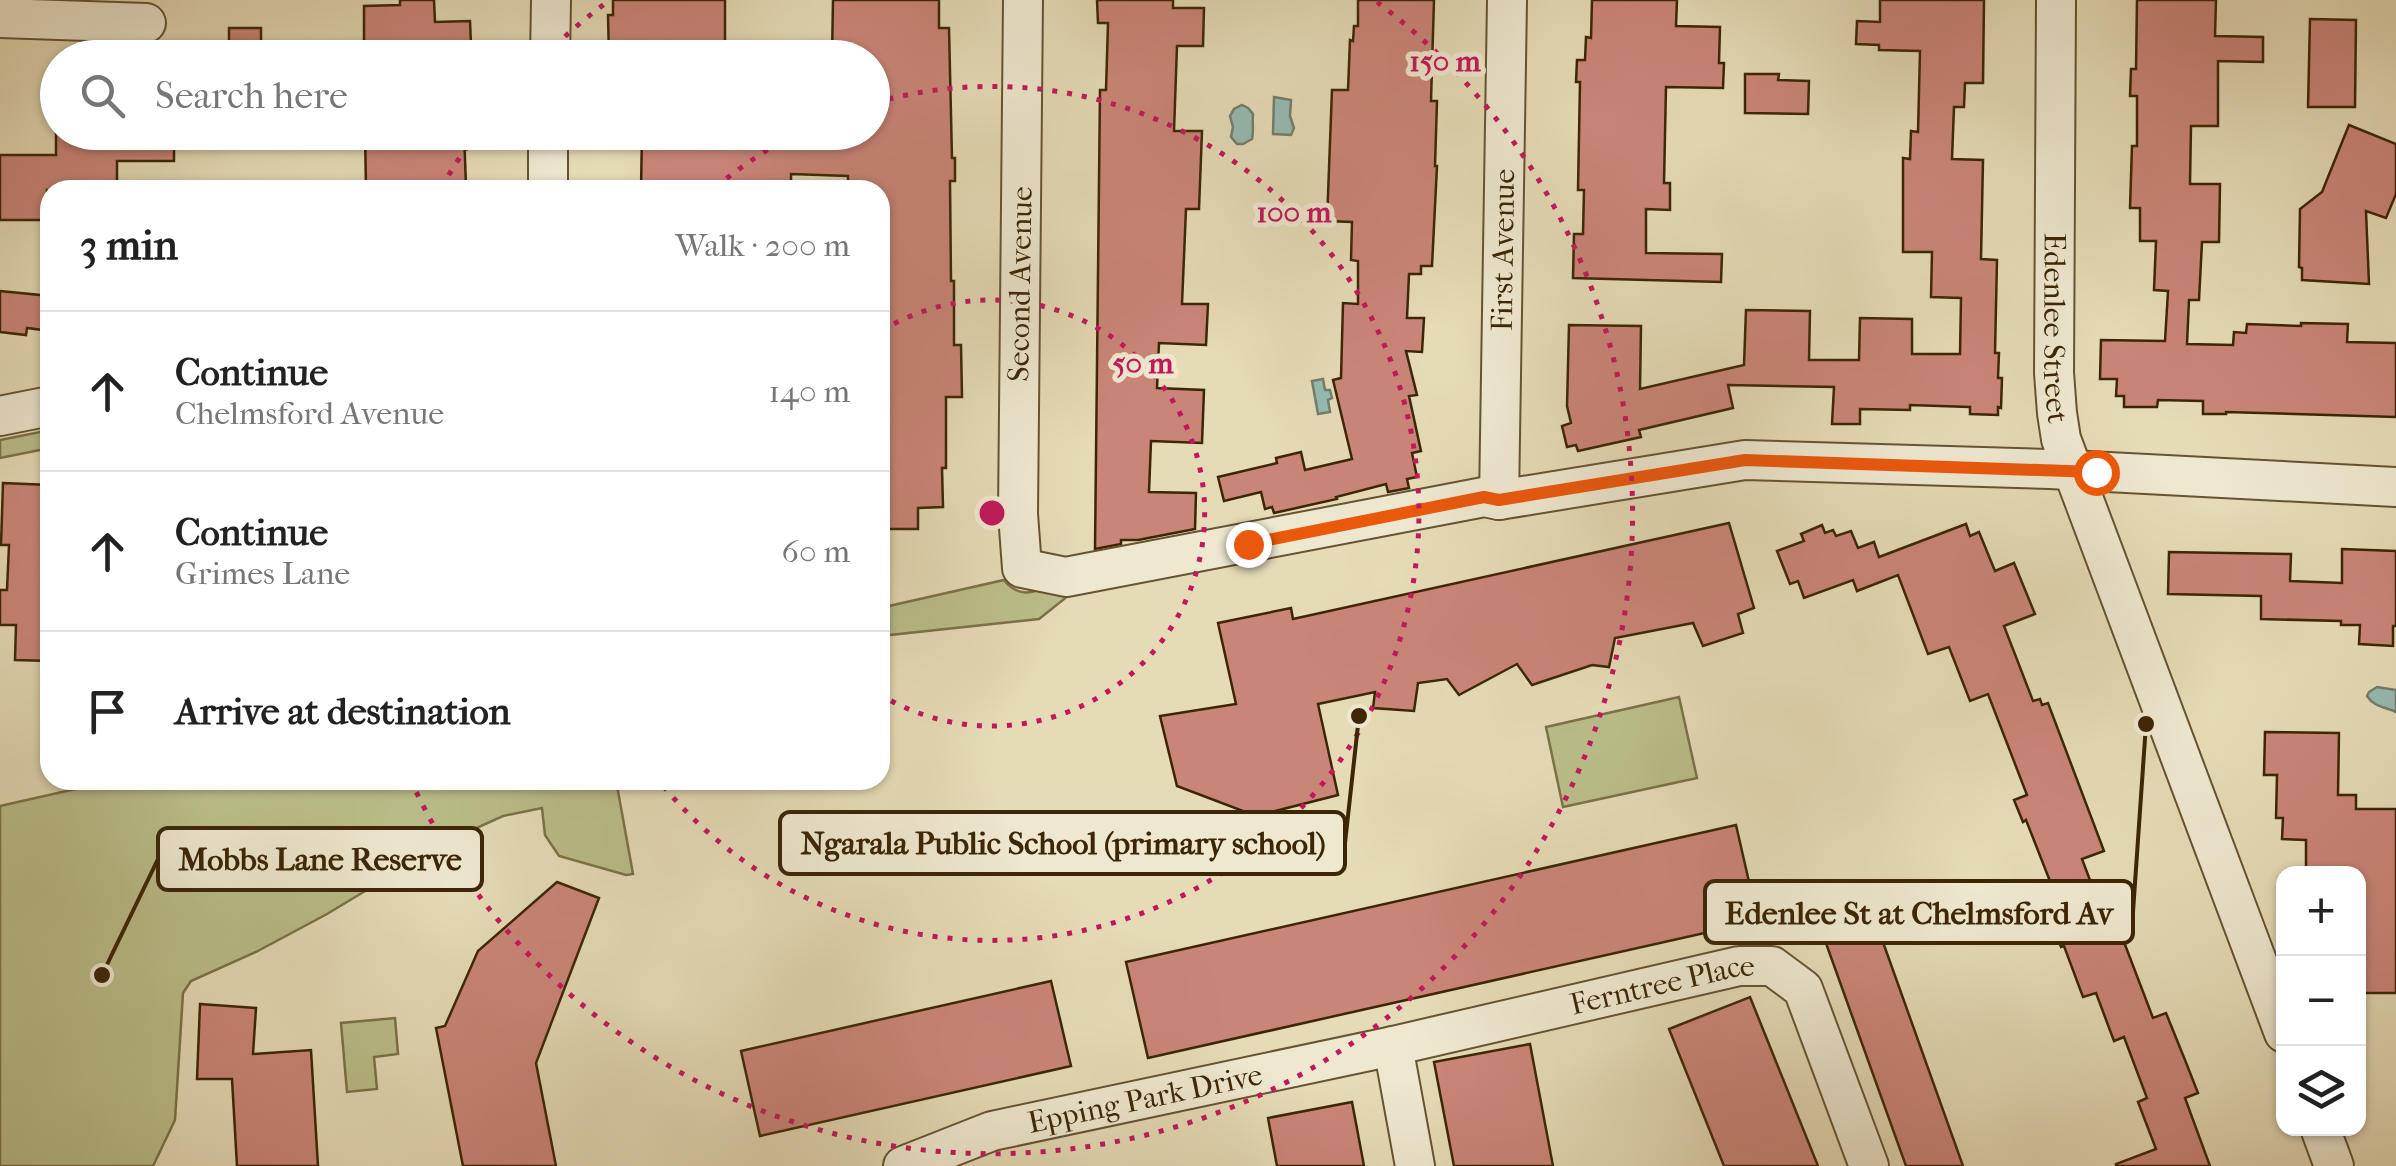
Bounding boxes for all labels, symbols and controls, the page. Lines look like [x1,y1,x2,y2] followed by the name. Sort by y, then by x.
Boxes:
[40,40,890,150] search box
[1409,44,1482,79] text: 150 m
[75,68,130,123] icon: search
[155,73,348,118] text: Search here
[1485,168,1522,332] street label: First Avenue
[1001,186,1040,382] street label: Second Avenue
[1256,195,1333,230] text: 100 m
[80,221,178,270] text: 3 min
[675,227,850,264] text: Walk · 200 m
[2036,233,2075,426] street label: Edenlee Street
[1113,346,1174,381] text: 50 m
[175,350,328,395] text: Continue
[80,364,135,419] icon: ahead
[769,373,850,410] text: 140 m
[175,395,444,432] text: Chelmsford Avenue
[2074,450,2120,496] route start
[974,495,1010,531] centre of rings
[175,510,328,555] text: Continue
[1226,522,1272,568] route end
[80,524,135,579] icon: ahead
[782,533,850,570] text: 60 m
[175,555,350,592] text: Grimes Lane
[80,684,135,739] icon: arrive
[175,689,511,734] text: Arrive at destination
[780,812,1345,874] callout: Ngarala Public School (primary school)
[800,825,1326,862] text: Ngarala Public School (primary school)
[158,828,482,890] callout: Mobbs Lane Reserve
[178,841,462,878] text: Mobbs Lane Reserve
[2276,866,2366,1136] map controls
[2276,866,2366,956] button: +
[1705,881,2133,943] callout: Edenlee St at Chelmsford Av
[1725,895,2115,932] text: Edenlee St at Chelmsford Av
[1567,949,1755,1023] street label: Ferntree Place
[2276,956,2366,1046] button: −
[2276,1046,2366,1136] button: layers
[1025,1057,1266,1141] street label: Epping Park Drive

